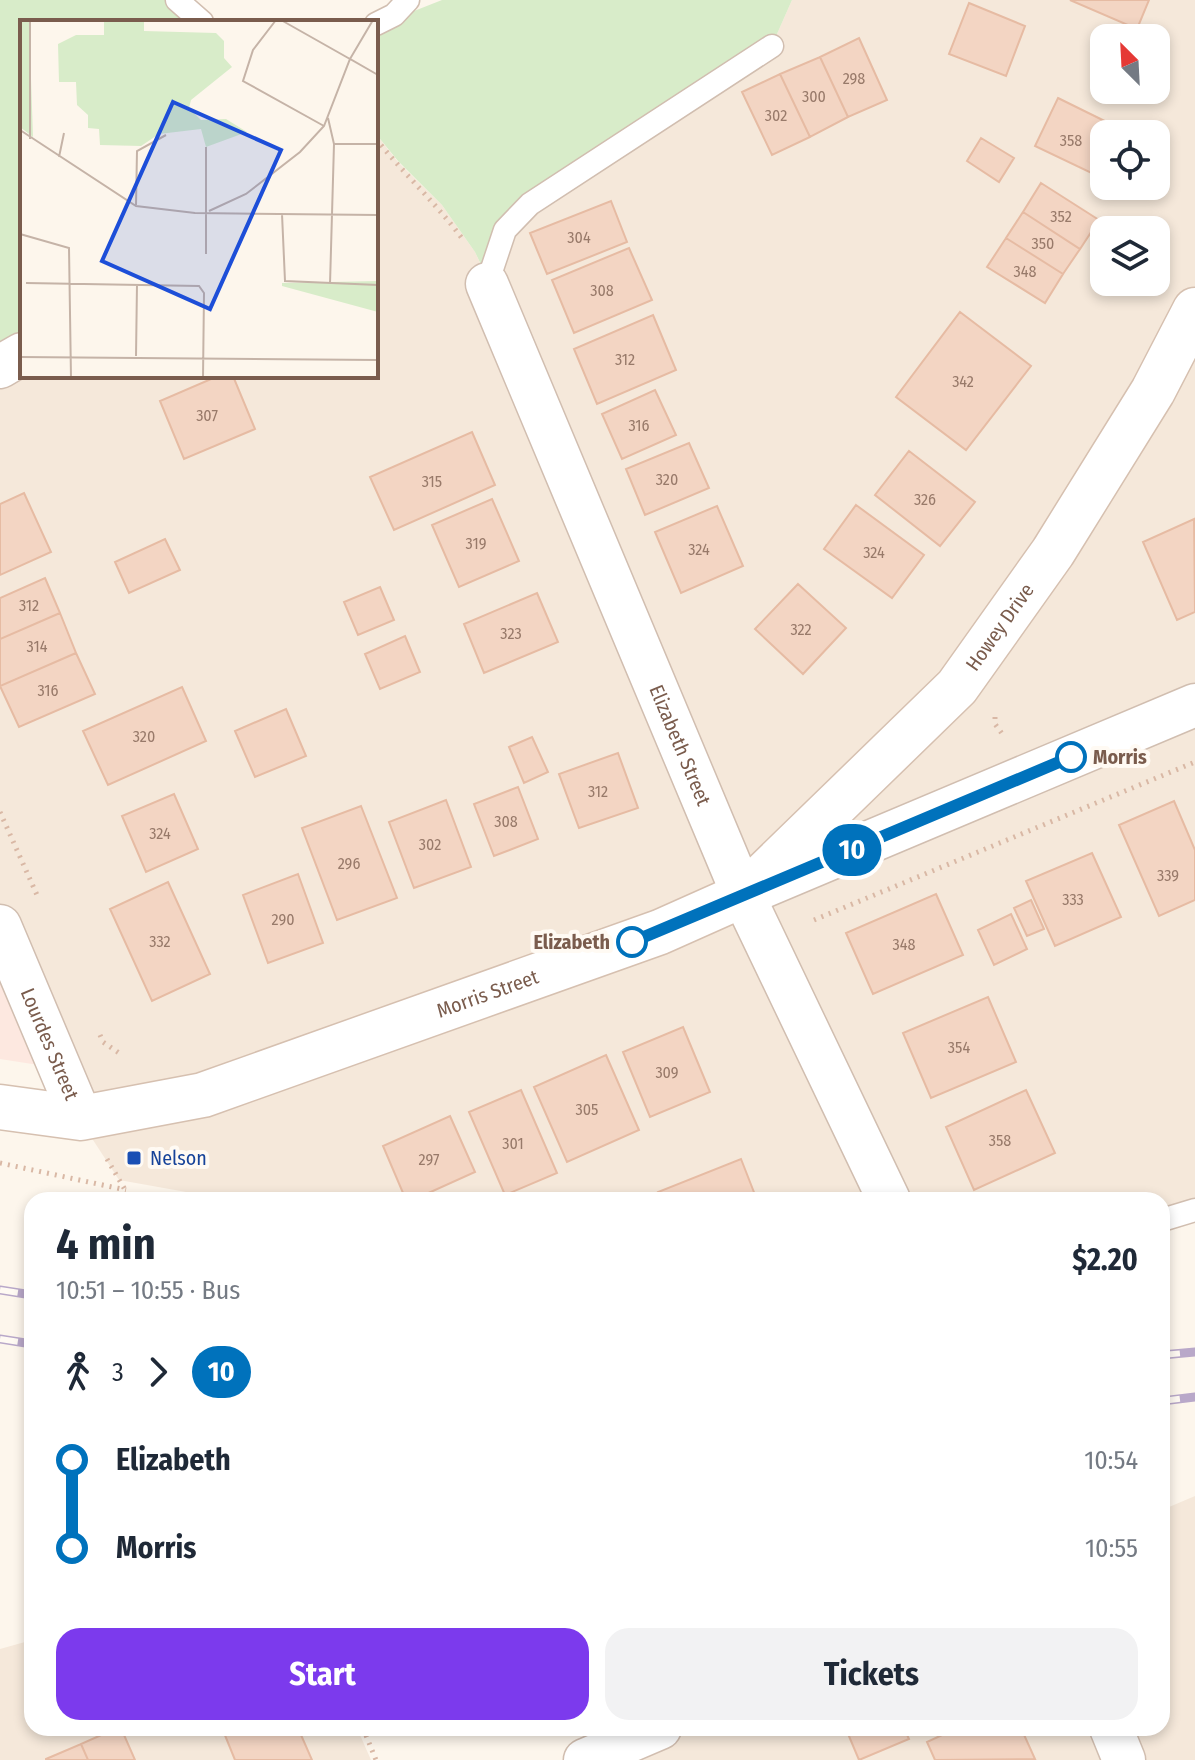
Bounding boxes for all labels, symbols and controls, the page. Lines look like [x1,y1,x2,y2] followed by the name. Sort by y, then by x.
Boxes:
[20,20,378,378] inset map
[1090,24,1170,104] north arrow
[1090,24,1170,296] map controls
[843,69,865,88] house number: 298
[802,87,826,106] house number: 300
[765,106,787,125] house number: 302
[1090,120,1170,200] button: locate
[1060,131,1082,150] house number: 358
[1050,207,1072,226] house number: 352
[1090,216,1170,296] button: layers
[567,228,591,247] house number: 304
[1032,234,1054,253] house number: 350
[1014,262,1036,281] house number: 348
[590,281,614,300] house number: 308
[615,350,635,369] house number: 312
[952,372,974,391] house number: 342
[196,406,218,425] house number: 307
[628,416,650,435] house number: 316
[656,470,678,489] house number: 320
[422,472,442,491] house number: 315
[914,490,936,509] house number: 326
[466,534,487,553] house number: 319
[688,540,710,559] house number: 324
[863,543,885,562] house number: 324
[960,579,1039,675] street label: Howey Drive
[19,596,39,615] house number: 312
[790,620,812,639] house number: 322
[500,624,522,643] house number: 323
[27,637,48,656] house number: 314
[37,681,59,700] house number: 316
[644,681,716,810] street label: Elizabeth Street
[133,727,155,746] house number: 320
[1056,742,1086,772] marker: Morris
[1093,745,1147,769] place label: Morris
[588,782,608,801] house number: 312
[494,812,518,831] house number: 308
[149,824,171,843] house number: 324
[816,824,888,876] line badge: 10
[838,833,866,866] text: 10
[419,835,441,854] house number: 302
[338,854,360,873] house number: 296
[1157,866,1179,885] house number: 339
[1062,890,1084,909] house number: 333
[271,910,295,929] house number: 290
[617,927,647,957] marker: Elizabeth
[533,930,610,954] place label: Elizabeth
[149,932,171,951] house number: 332
[893,935,915,954] house number: 348
[433,964,542,1023] street label: Morris Street
[16,984,84,1104] street label: Lourdes Street
[948,1038,970,1057] house number: 354
[655,1063,679,1082] house number: 309
[576,1100,598,1119] house number: 305
[989,1131,1011,1150] house number: 358
[502,1134,524,1153] house number: 301
[150,1146,207,1170] place label: Nelson
[125,1149,143,1167] marker: Nelson
[419,1150,440,1169] house number: 297
[56,1218,156,1271] text: 4 min
[1072,1242,1138,1278] text: $2.20
[56,1275,240,1306] text: 10:51 – 10:55 · Bus
[56,1350,100,1394] icon: walk
[136,1350,180,1394] icon: forward
[208,1355,235,1388] text: 10
[112,1357,124,1388] text: 3
[116,1442,231,1478] text: Elizabeth
[1084,1445,1138,1476] text: 10:54
[116,1530,197,1566] text: Morris
[1085,1533,1138,1564] text: 10:55
[56,1628,589,1720] button: Start
[605,1628,1138,1720] button: Tickets

